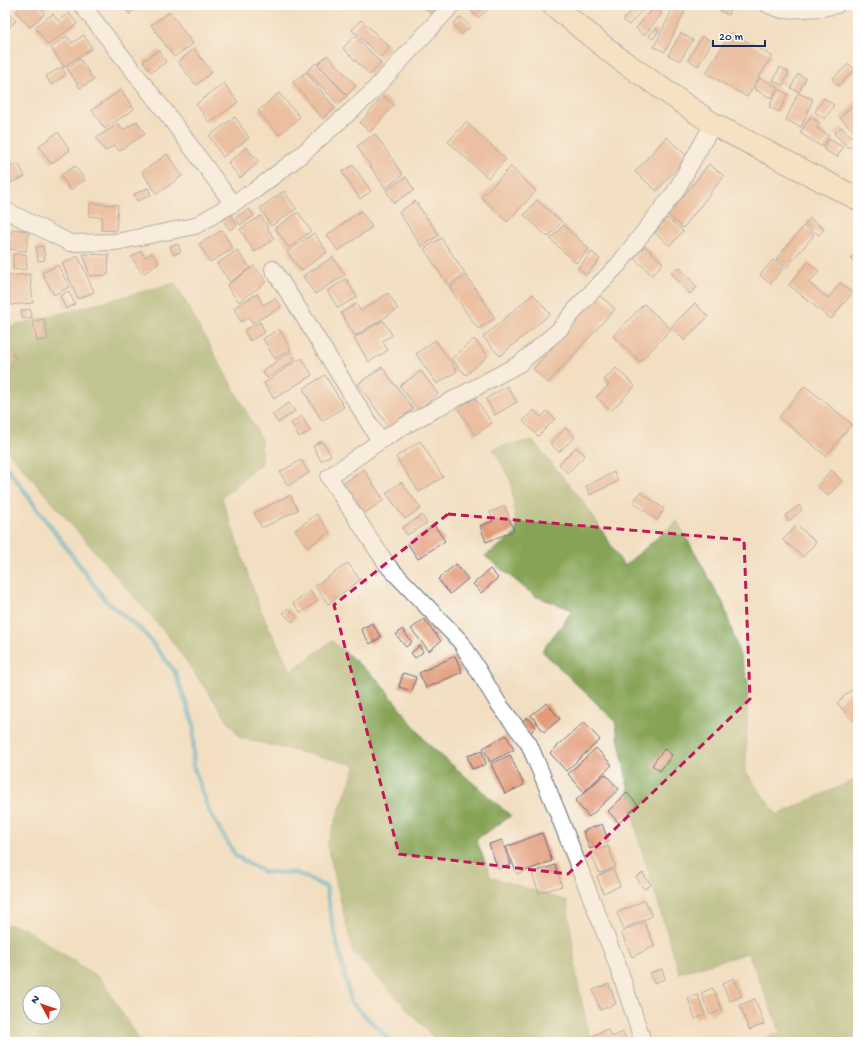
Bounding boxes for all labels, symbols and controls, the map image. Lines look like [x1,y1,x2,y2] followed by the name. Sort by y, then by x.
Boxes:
[713,22,765,48] scale bar
[719,31,744,45] text: 20 m
[22,985,62,1025] north arrow
[29,993,43,1006] text: N

